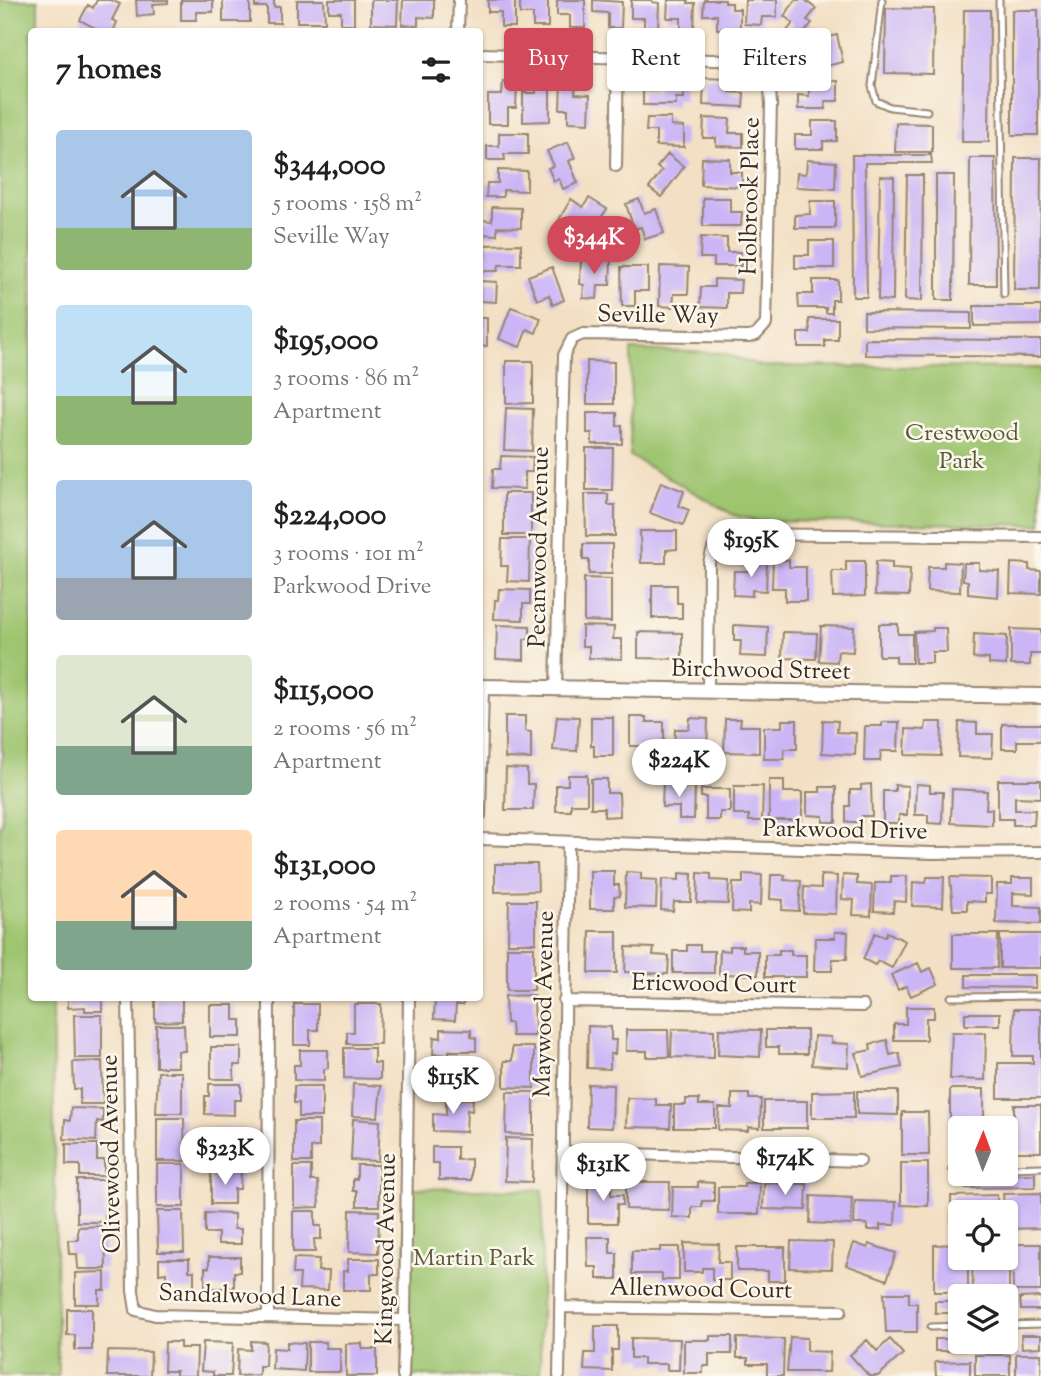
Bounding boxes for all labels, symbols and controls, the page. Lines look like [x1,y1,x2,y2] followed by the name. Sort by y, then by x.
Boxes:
[504,28,593,91] chip: Buy
[607,28,705,91] chip: Rent
[719,28,831,91] chip: Filters
[56,49,161,92] text: 7 homes
[417,51,455,89] icon: filters
[733,117,769,275] street label: Holbrook Place
[273,145,386,188] text: $344,000
[112,158,196,242] icon: home
[273,188,422,221] text: 5 rooms · 158 m²
[545,216,643,276] pin: $344K
[273,221,390,254] text: Seville Way
[563,222,625,255] text: $344K
[597,298,719,334] street label: Seville Way
[273,320,378,363] text: $195,000
[112,333,196,417] icon: home
[273,363,419,396] text: 3 rooms · 86 m²
[273,396,382,429] text: Apartment
[905,417,1019,479] park label: Crestwood Park
[521,446,559,648] street label: Pecanwood Avenue
[273,495,386,538] text: $224,000
[112,508,196,592] icon: home
[702,520,800,579] pin: $195K
[723,525,779,558] text: $195K
[273,538,424,571] text: 3 rooms · 101 m²
[273,571,431,604] text: Parkwood Drive
[671,652,851,690] street label: Birchwood Street
[273,670,374,713] text: $115,000
[112,683,196,767] icon: home
[273,713,417,746] text: 2 rooms · 56 m²
[630,740,728,799] pin: $224K
[648,745,710,778] text: $224K
[273,746,382,779] text: Apartment
[762,813,928,849] street label: Parkwood Drive
[273,845,376,888] text: $131,000
[112,858,196,942] icon: home
[273,888,417,921] text: 2 rooms · 54 m²
[526,910,564,1098] street label: Maywood Avenue
[273,921,382,954] text: Apartment
[631,967,797,1003] street label: Ericwood Court
[93,1054,131,1254] street label: Olivewood Avenue
[404,1056,502,1116] pin: $115K
[427,1062,479,1095] text: $115K
[948,1116,1018,1186] north arrow
[948,1116,1018,1354] map controls
[176,1128,274,1187] pin: $323K
[196,1133,254,1166] text: $323K
[736,1138,834,1197] pin: $174K
[756,1143,814,1176] text: $174K
[554,1144,652,1203] pin: $131K
[576,1149,630,1182] text: $131K
[368,1153,406,1345] street label: Kingwood Avenue
[948,1200,1018,1270] button: locate
[413,1242,535,1276] park label: Martin Park
[610,1271,792,1309] street label: Allenwood Court
[158,1277,342,1317] street label: Sandalwood Lane
[948,1284,1018,1354] button: layers

